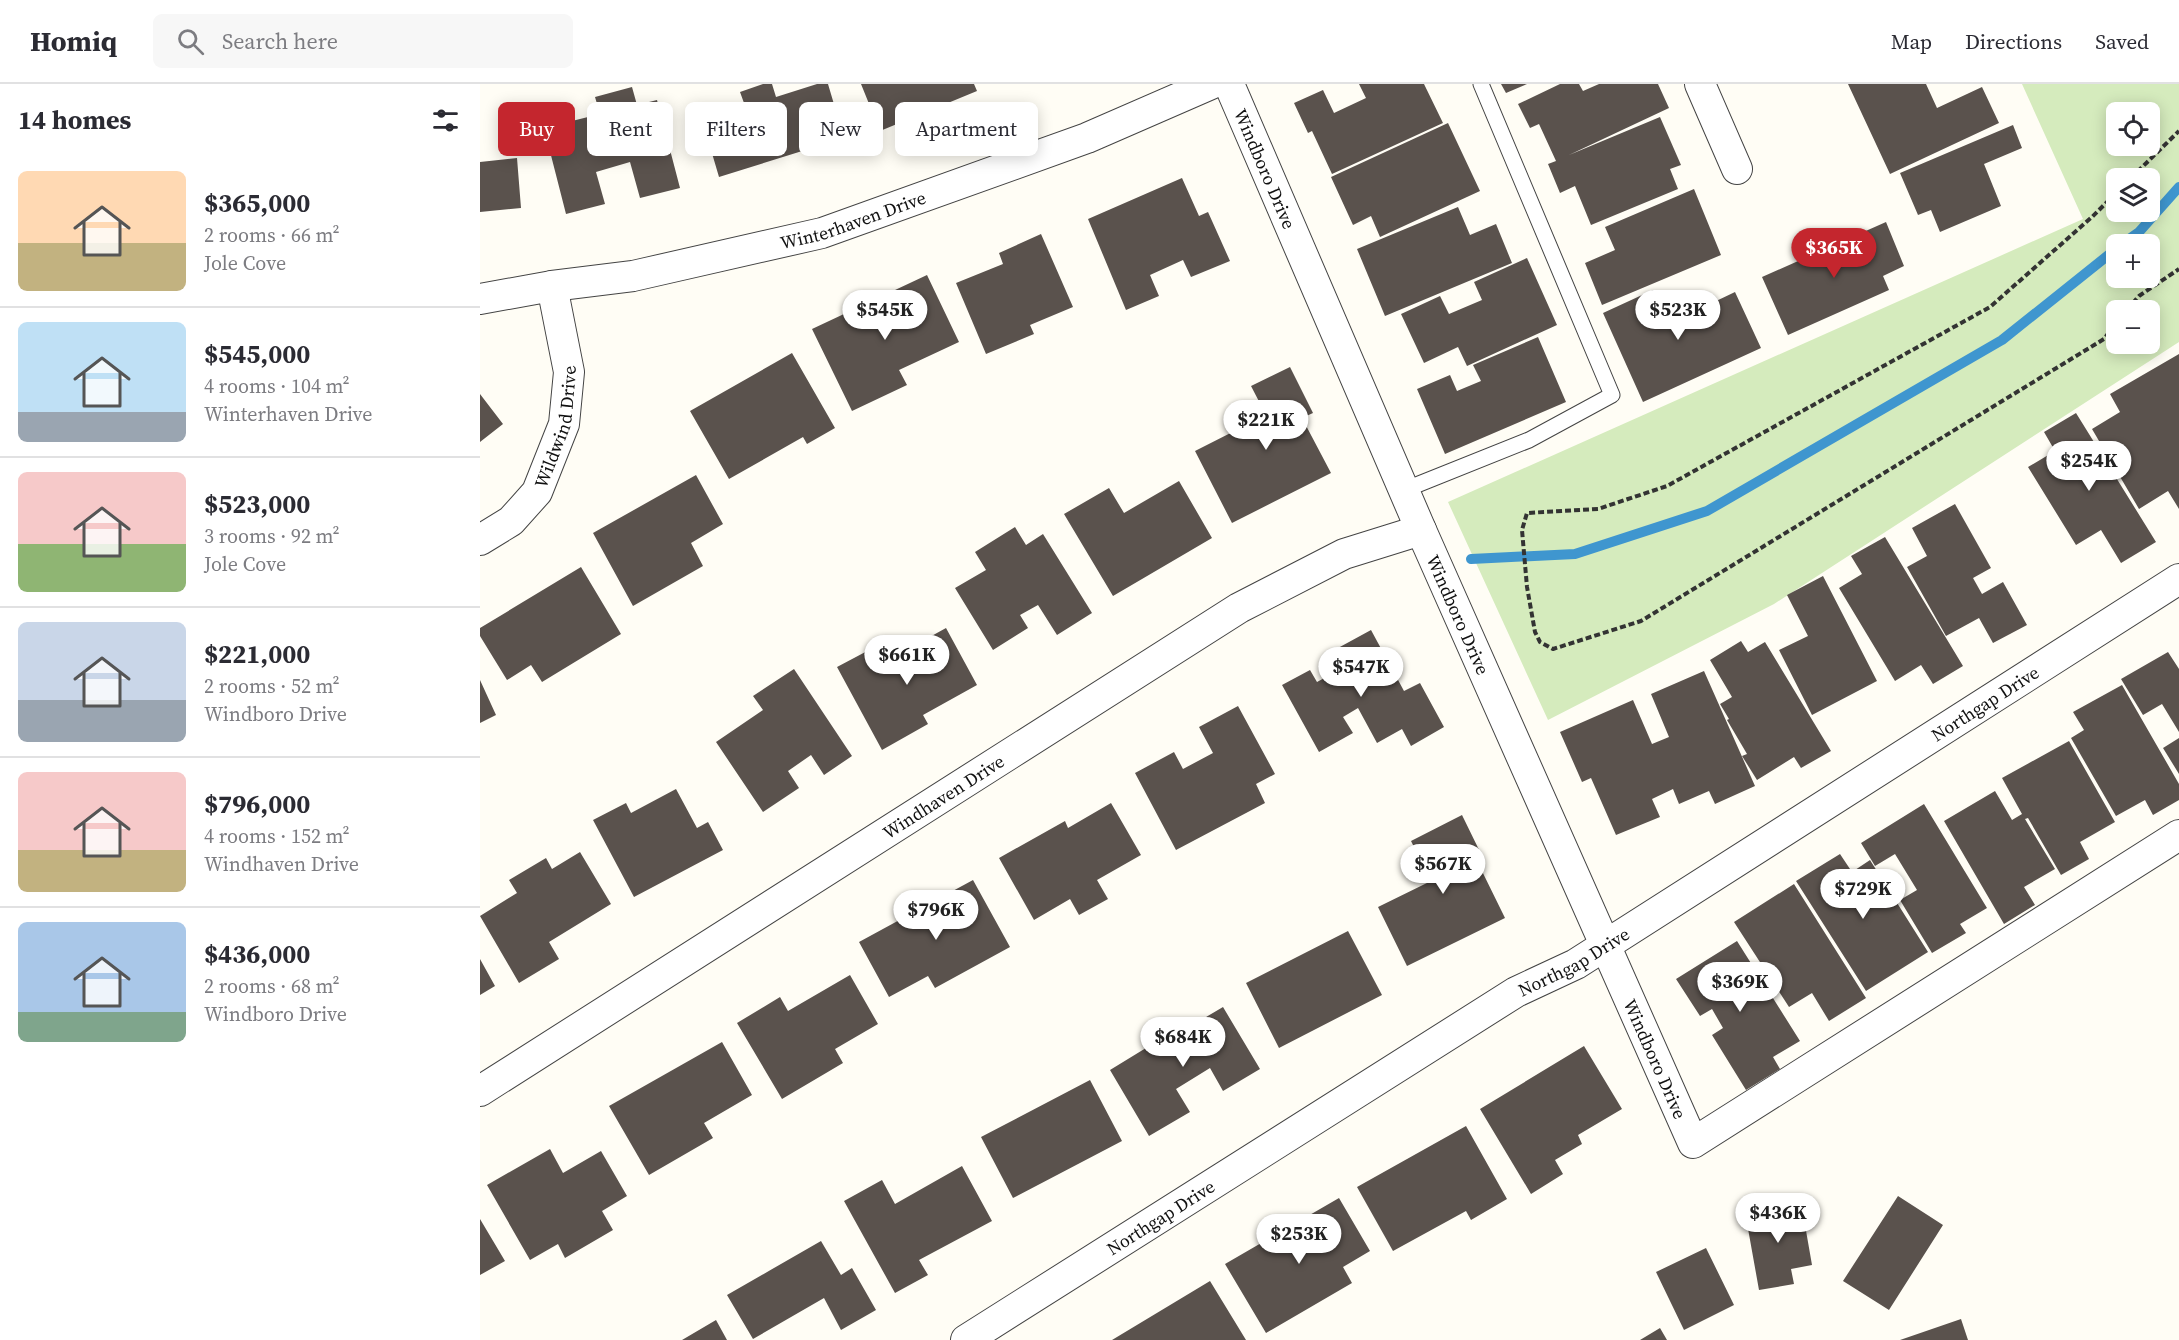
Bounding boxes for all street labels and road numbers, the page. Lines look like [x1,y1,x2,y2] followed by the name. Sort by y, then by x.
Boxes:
[1228,104,1302,233] street label: Windboro Drive
[778,184,929,255] street label: Winterhaven Drive
[528,364,582,491] street label: Wildwind Drive
[1421,551,1496,678] street label: Windboro Drive
[1926,659,2044,747] street label: Northgap Drive
[878,748,1009,844] street label: Windhaven Drive
[1514,921,1634,1002] street label: Northgap Drive
[1618,995,1693,1123] street label: Windboro Drive
[1102,1173,1219,1261] street label: Northgap Drive

